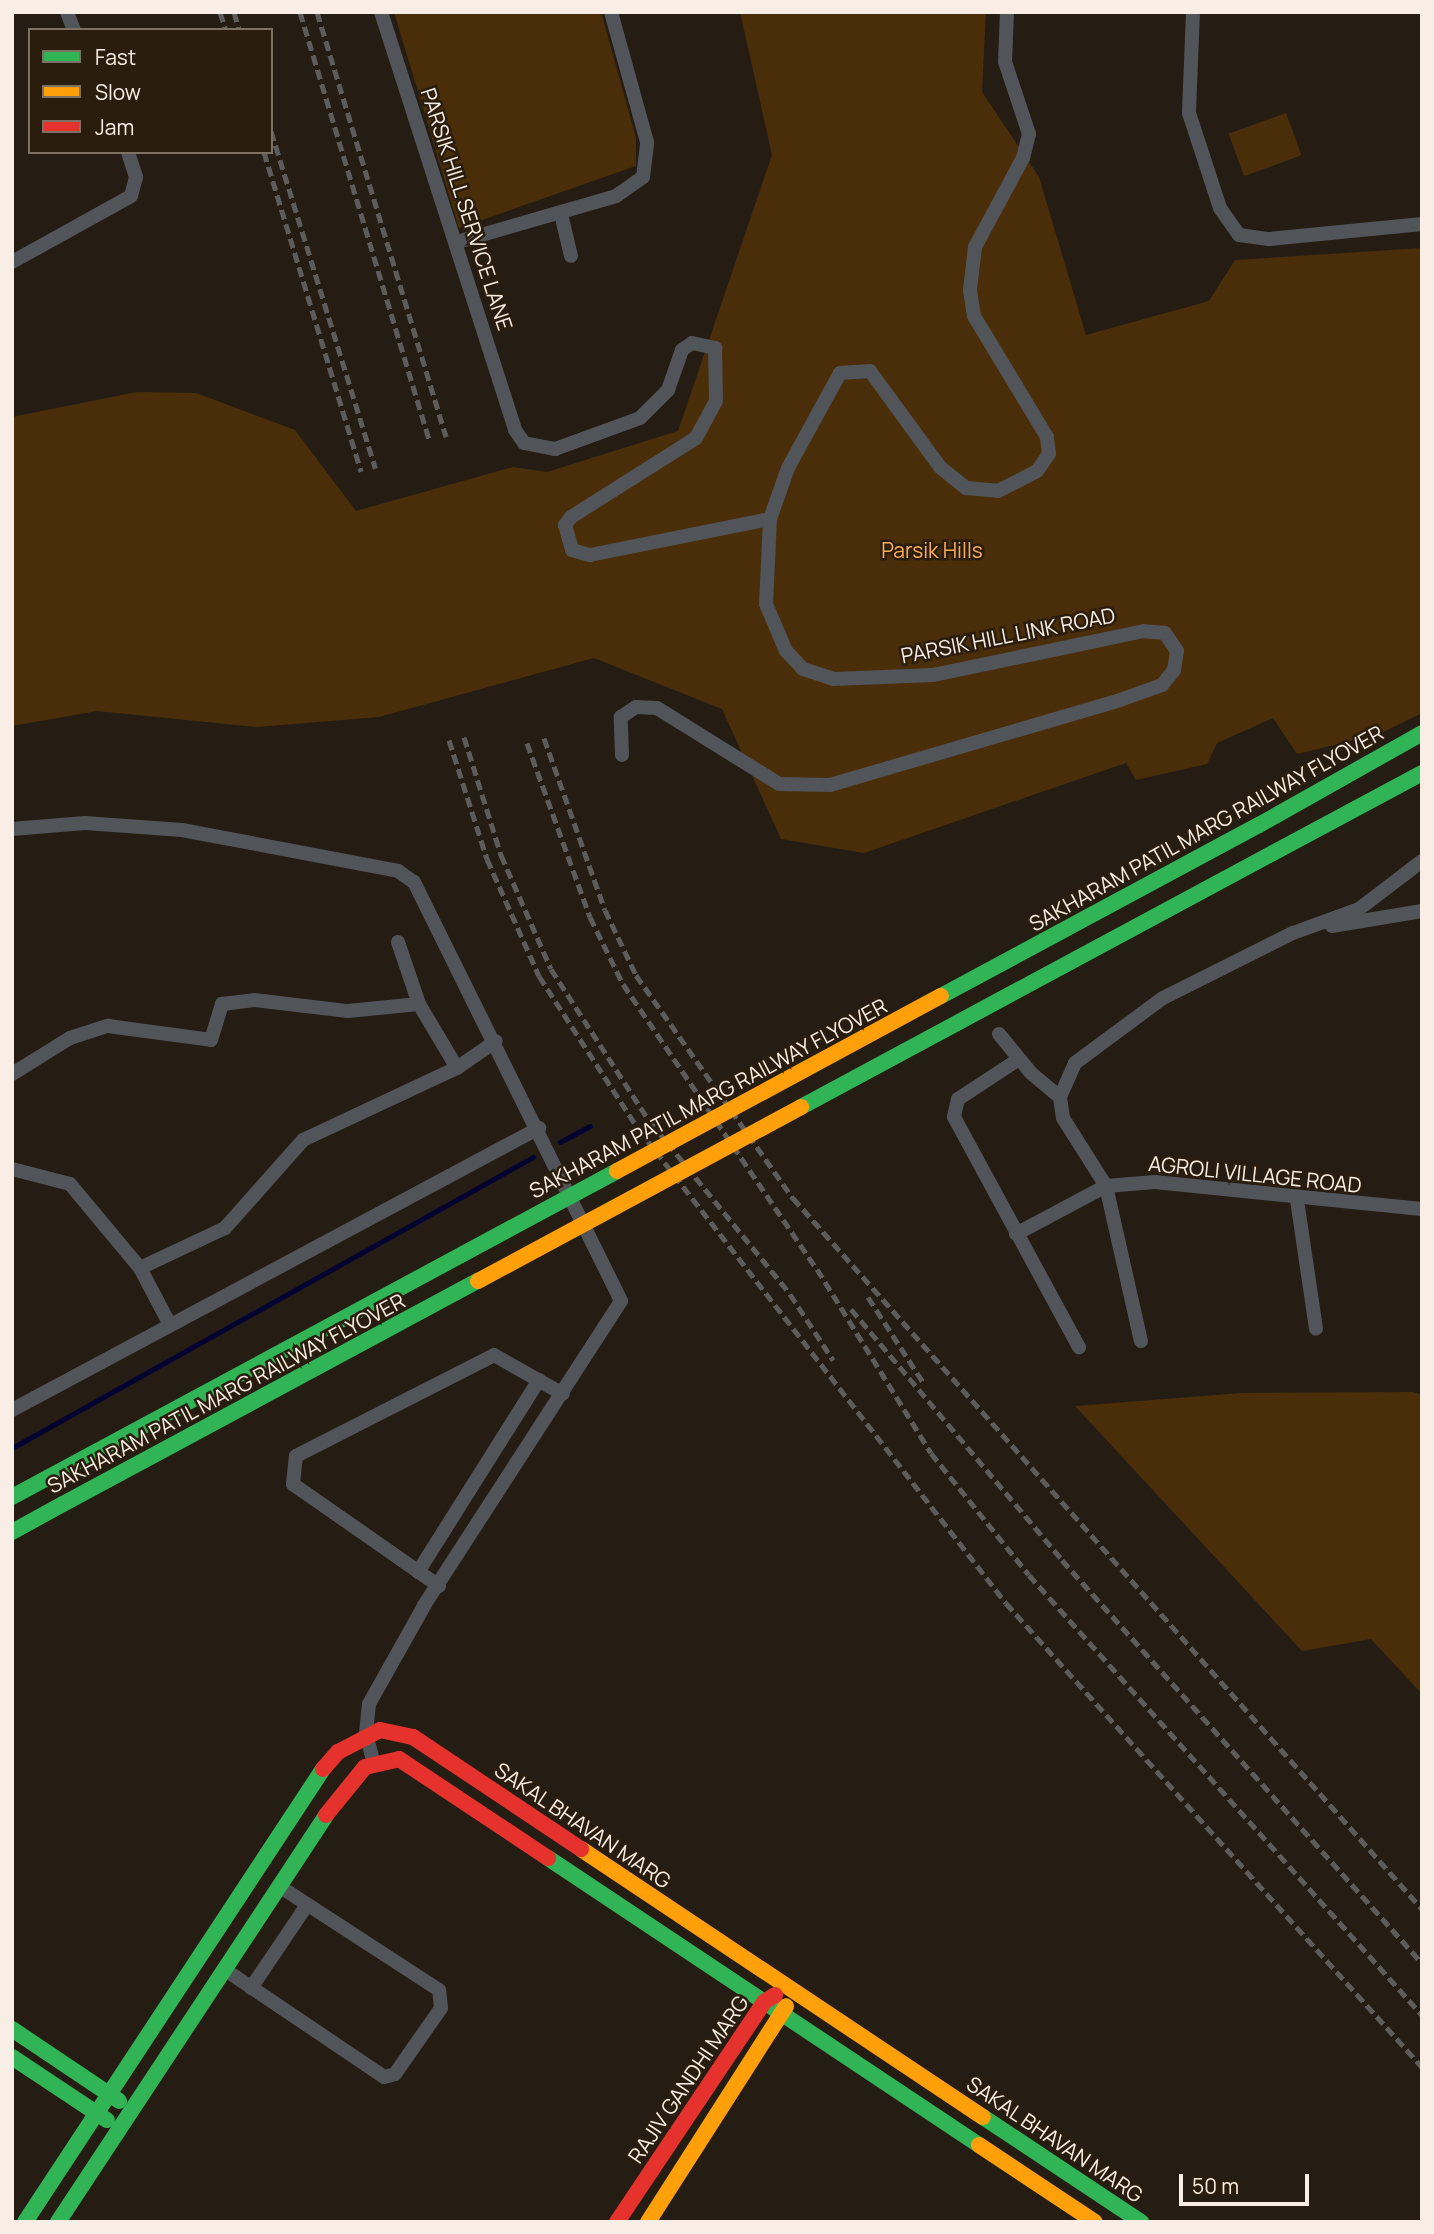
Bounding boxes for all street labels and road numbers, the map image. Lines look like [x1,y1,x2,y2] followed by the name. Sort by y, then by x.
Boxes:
[416,84,518,334] street label: PARSIK HILL SERVICE LANE
[898,602,1118,668] street label: PARSIK HILL LINK ROAD
[1024,719,1388,937] street label: SAKHARAM PATIL MARG RAILWAY FLYOVER
[524,992,892,1204] street label: SAKHARAM PATIL MARG RAILWAY FLYOVER
[1147,1150,1363,1198] street label: AGROLI VILLAGE ROAD
[42,1287,410,1499] street label: SAKHARAM PATIL MARG RAILWAY FLYOVER
[490,1756,676,1894] street label: SAKAL BHAVAN MARG
[623,1990,753,2168] street label: RAJIV GANDHI MARG
[962,2070,1148,2208] street label: SAKAL BHAVAN MARG

